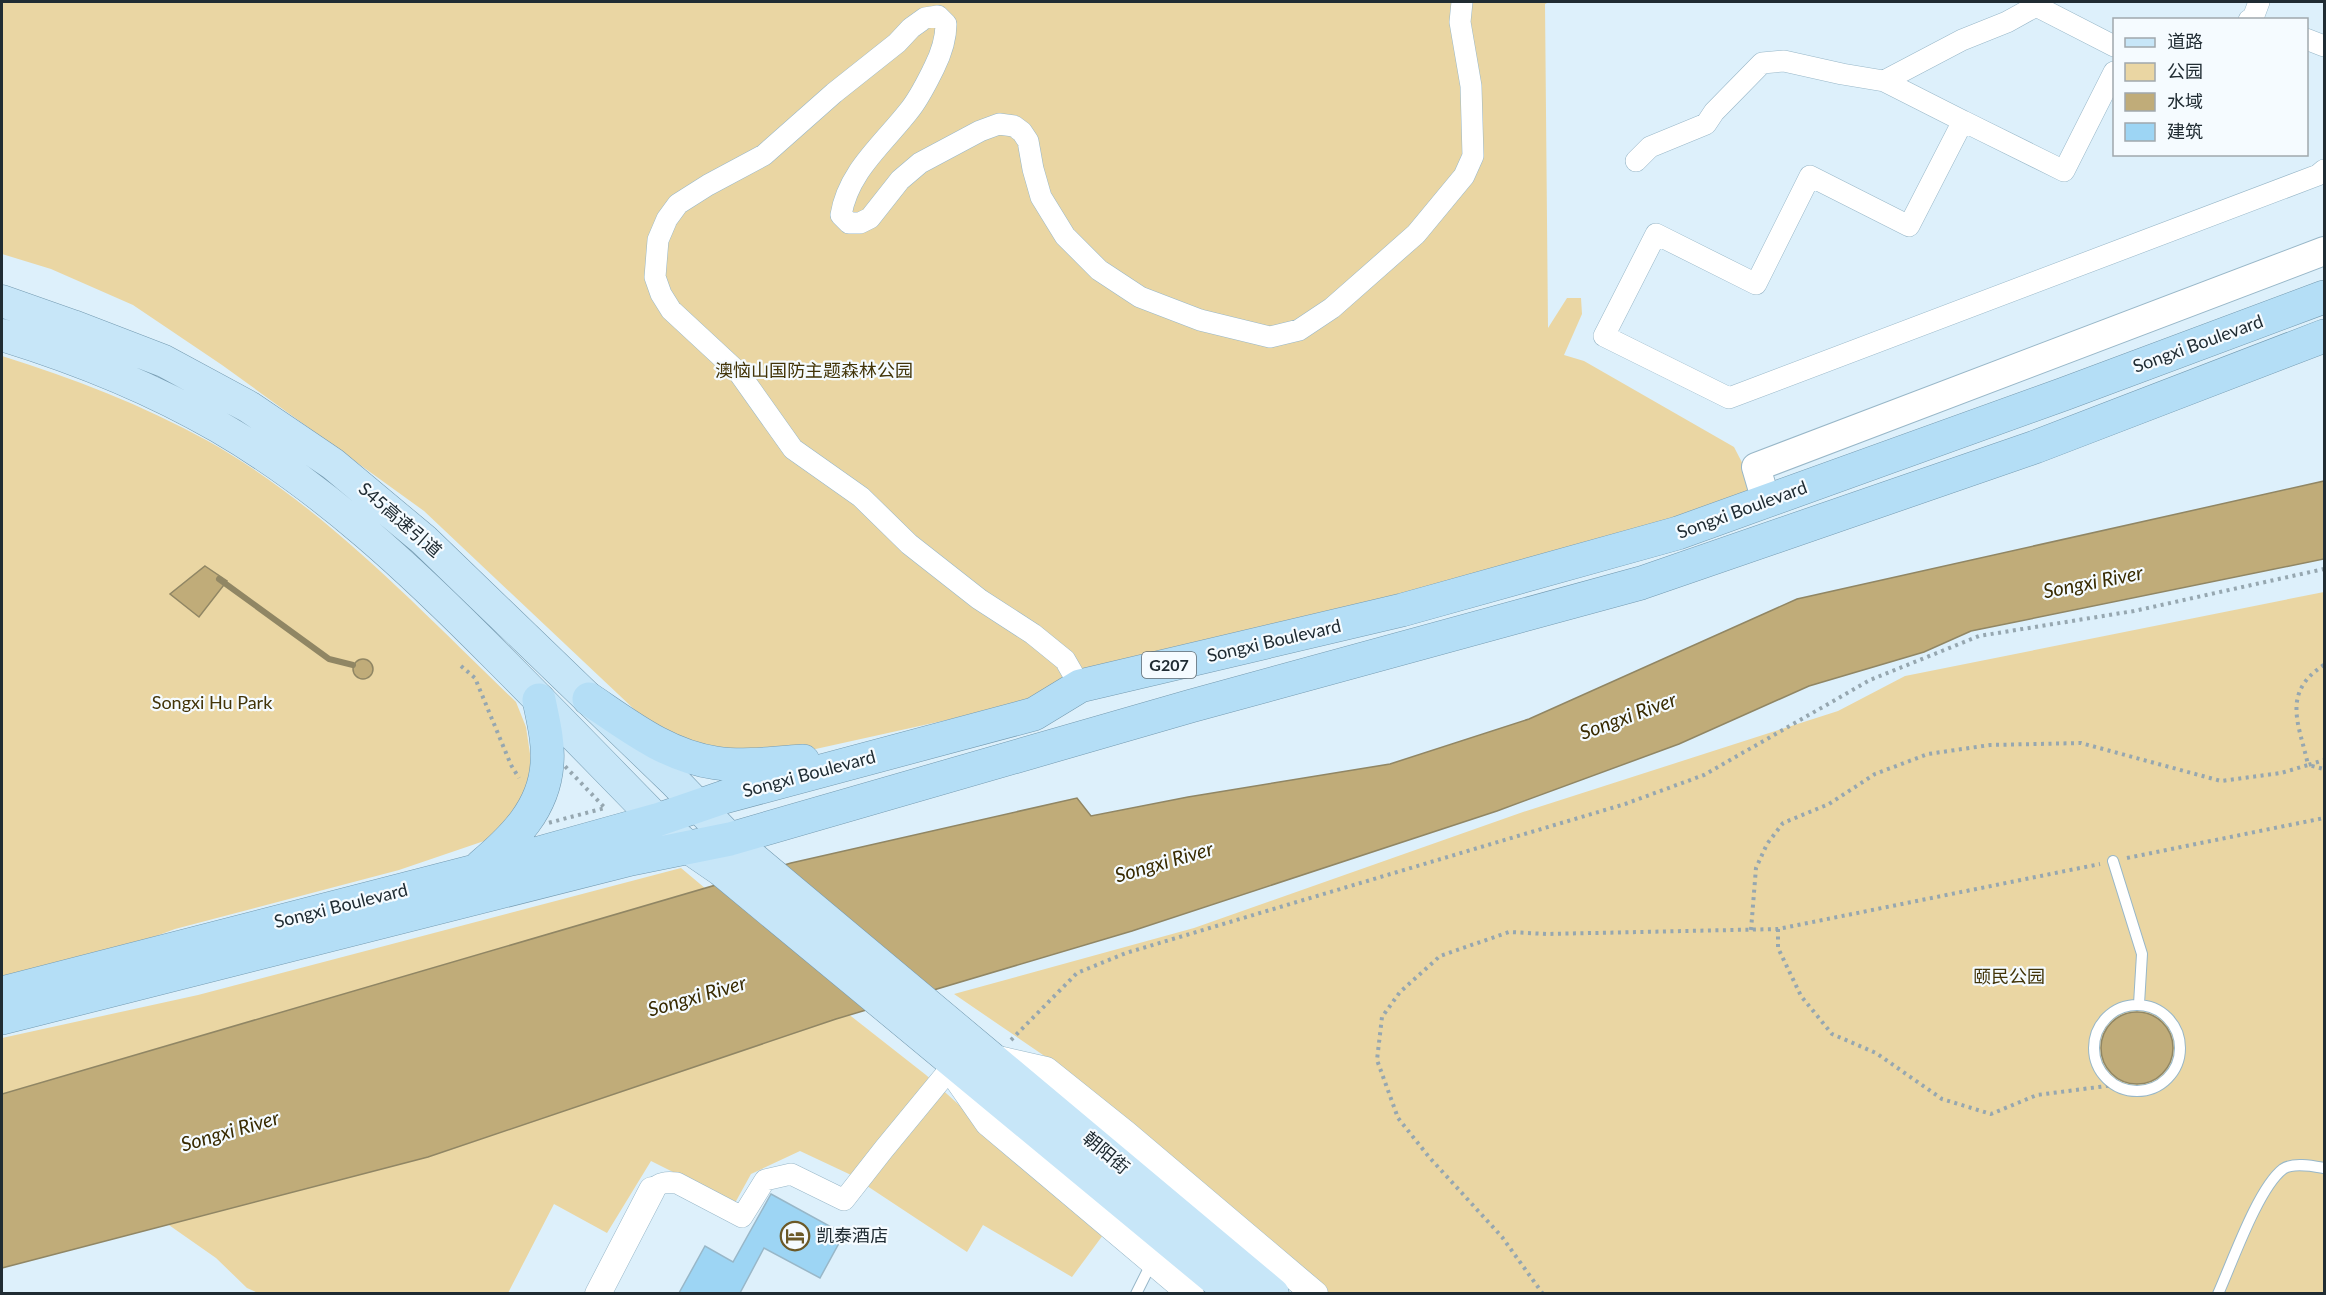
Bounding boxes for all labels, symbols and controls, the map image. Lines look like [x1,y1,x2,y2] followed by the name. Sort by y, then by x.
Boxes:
[2113,18,2308,156] legend
[2167,30,2203,52] text: 道路
[2167,60,2203,82] text: 公园
[2167,90,2203,112] text: 水域
[2167,120,2203,142] text: 建筑
[2130,309,2266,377] street label: Songxi Boulevard
[715,359,913,381] park label: 澳恼山国防主题森林公园
[1674,475,1810,543] street label: Songxi Boulevard
[355,477,447,561] street label: S45高速引道
[2041,559,2146,602] water label: Songxi River
[1205,614,1343,666] street label: Songxi Boulevard
[1142,652,1196,678] road number: G207
[1576,686,1680,744] water label: Songxi River
[152,691,273,713] park label: Songxi Hu Park
[740,745,878,801] street label: Songxi Boulevard
[1112,835,1217,887] water label: Songxi River
[272,878,410,932] street label: Songxi Boulevard
[1973,965,2045,987] park label: 颐民公园
[645,969,750,1021] water label: Songxi River
[178,1104,283,1156] water label: Songxi River
[1079,1126,1134,1178] street label: 朝阳街
[779,1220,811,1252] hotel icon: 凯泰酒店
[816,1224,888,1246] place label: 凯泰酒店

